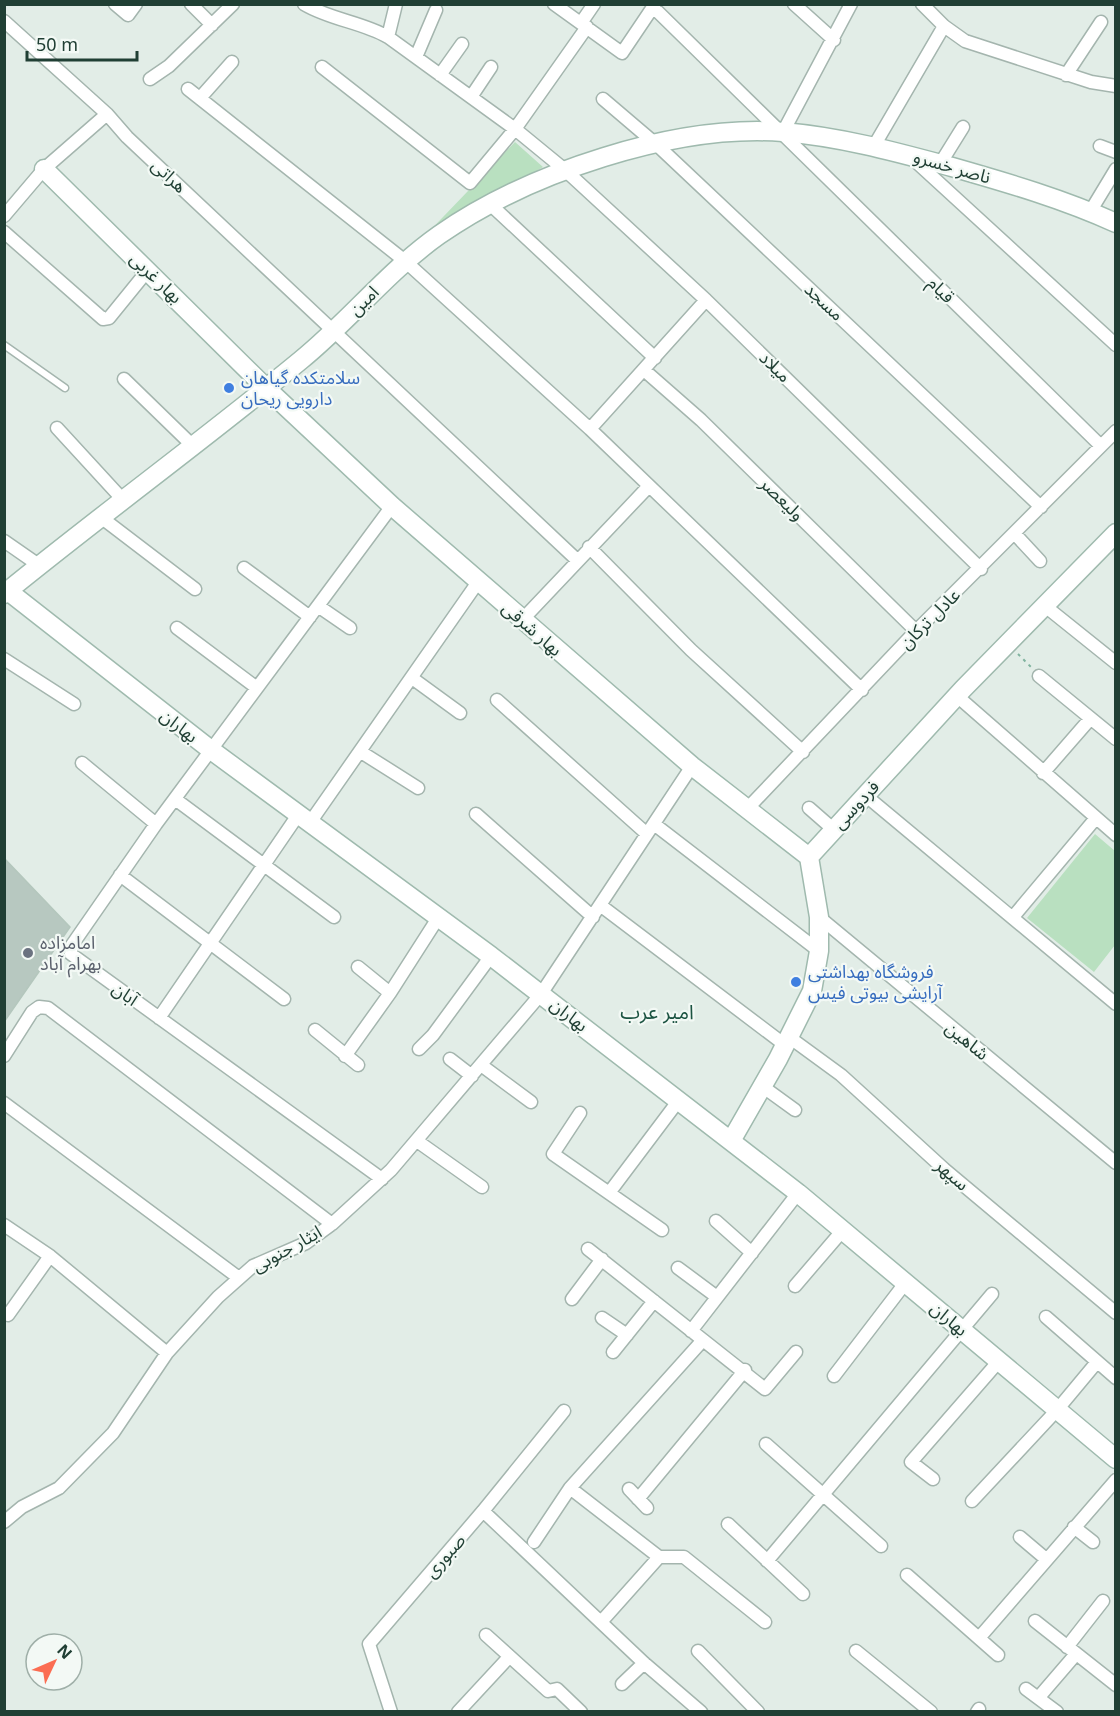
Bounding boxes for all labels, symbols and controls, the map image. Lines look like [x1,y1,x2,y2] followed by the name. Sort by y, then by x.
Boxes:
[27,24,136,62] scale bar
[36,32,78,56] text: 50 m
[911,144,994,188] street label: ناصر خسرو
[147,153,192,198] street label: هراتی
[125,246,188,308] street label: بهار غربی
[921,271,960,310] street label: قیام
[800,277,850,326] street label: مسجد
[343,280,384,321] street label: امین
[755,345,797,387] street label: میلاد
[241,365,360,410] place label: سلامتکده گیاهان دارویی ریحان
[222,381,236,395] marker: سلامتکده گیاهان دارویی ریحان
[755,471,810,525] street label: ولیعصر
[894,583,965,654] street label: عادل ترکان
[497,595,568,661] street label: بهار شرقی
[156,703,204,748] street label: بهاران
[826,775,884,834] street label: فردوسی
[40,930,101,978] place label: امامزاده بهرام آباد
[21,946,35,960] marker: امامزاده بهرام آباد
[808,959,943,1004] place label: فروشگاه بهداشتی آرایشی بیوتی فیس
[789,975,803,989] marker: فروشگاه بهداشتی آرایشی بیوتی فیس
[108,976,144,1011] street label: آبان
[546,992,594,1037] street label: بهاران
[620,998,694,1025] district label: امیر عرب
[941,1015,994,1065] street label: شاهین
[930,1152,975,1196] street label: سپهر
[247,1219,326,1277] street label: ایثار جنوبی
[926,1296,973,1341] street label: بهاران
[418,1528,470,1583] street label: صبوری
[24,1632,84,1692] north arrow
[52,1639,77,1664] text: N

